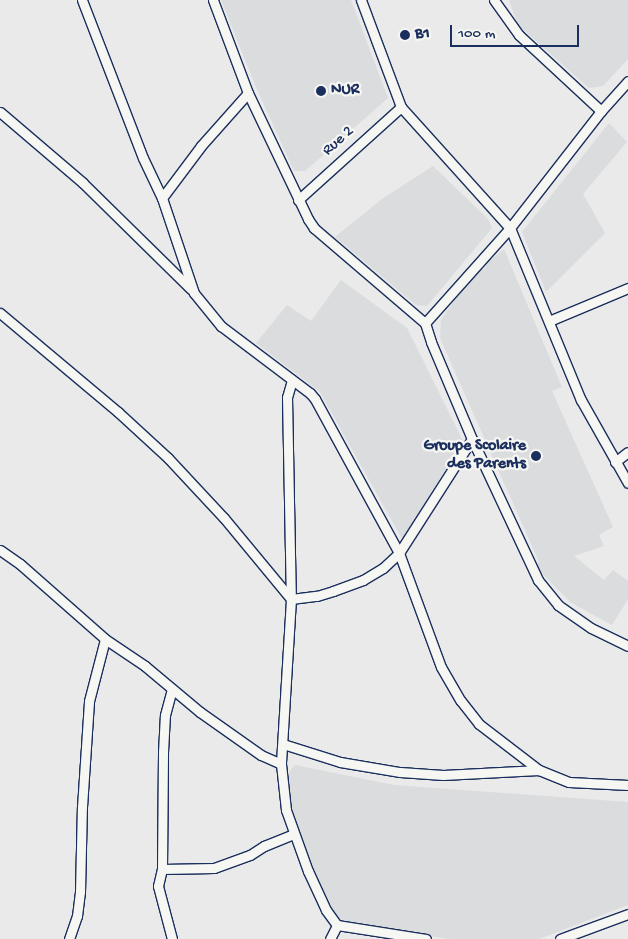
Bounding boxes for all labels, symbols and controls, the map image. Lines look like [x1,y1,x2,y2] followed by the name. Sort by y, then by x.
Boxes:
[453,15,582,47] scale bar
[415,25,430,45] place label: B1
[458,25,495,43] text: 100 m
[399,29,411,41] marker: B1
[331,81,359,101] place label: NUR
[315,85,327,97] marker: NUR
[319,123,359,161] street label: Rue 2
[424,437,526,475] place label: Groupe Scolaire des Parents
[530,450,542,462] marker: Groupe Scolaire des Parents

